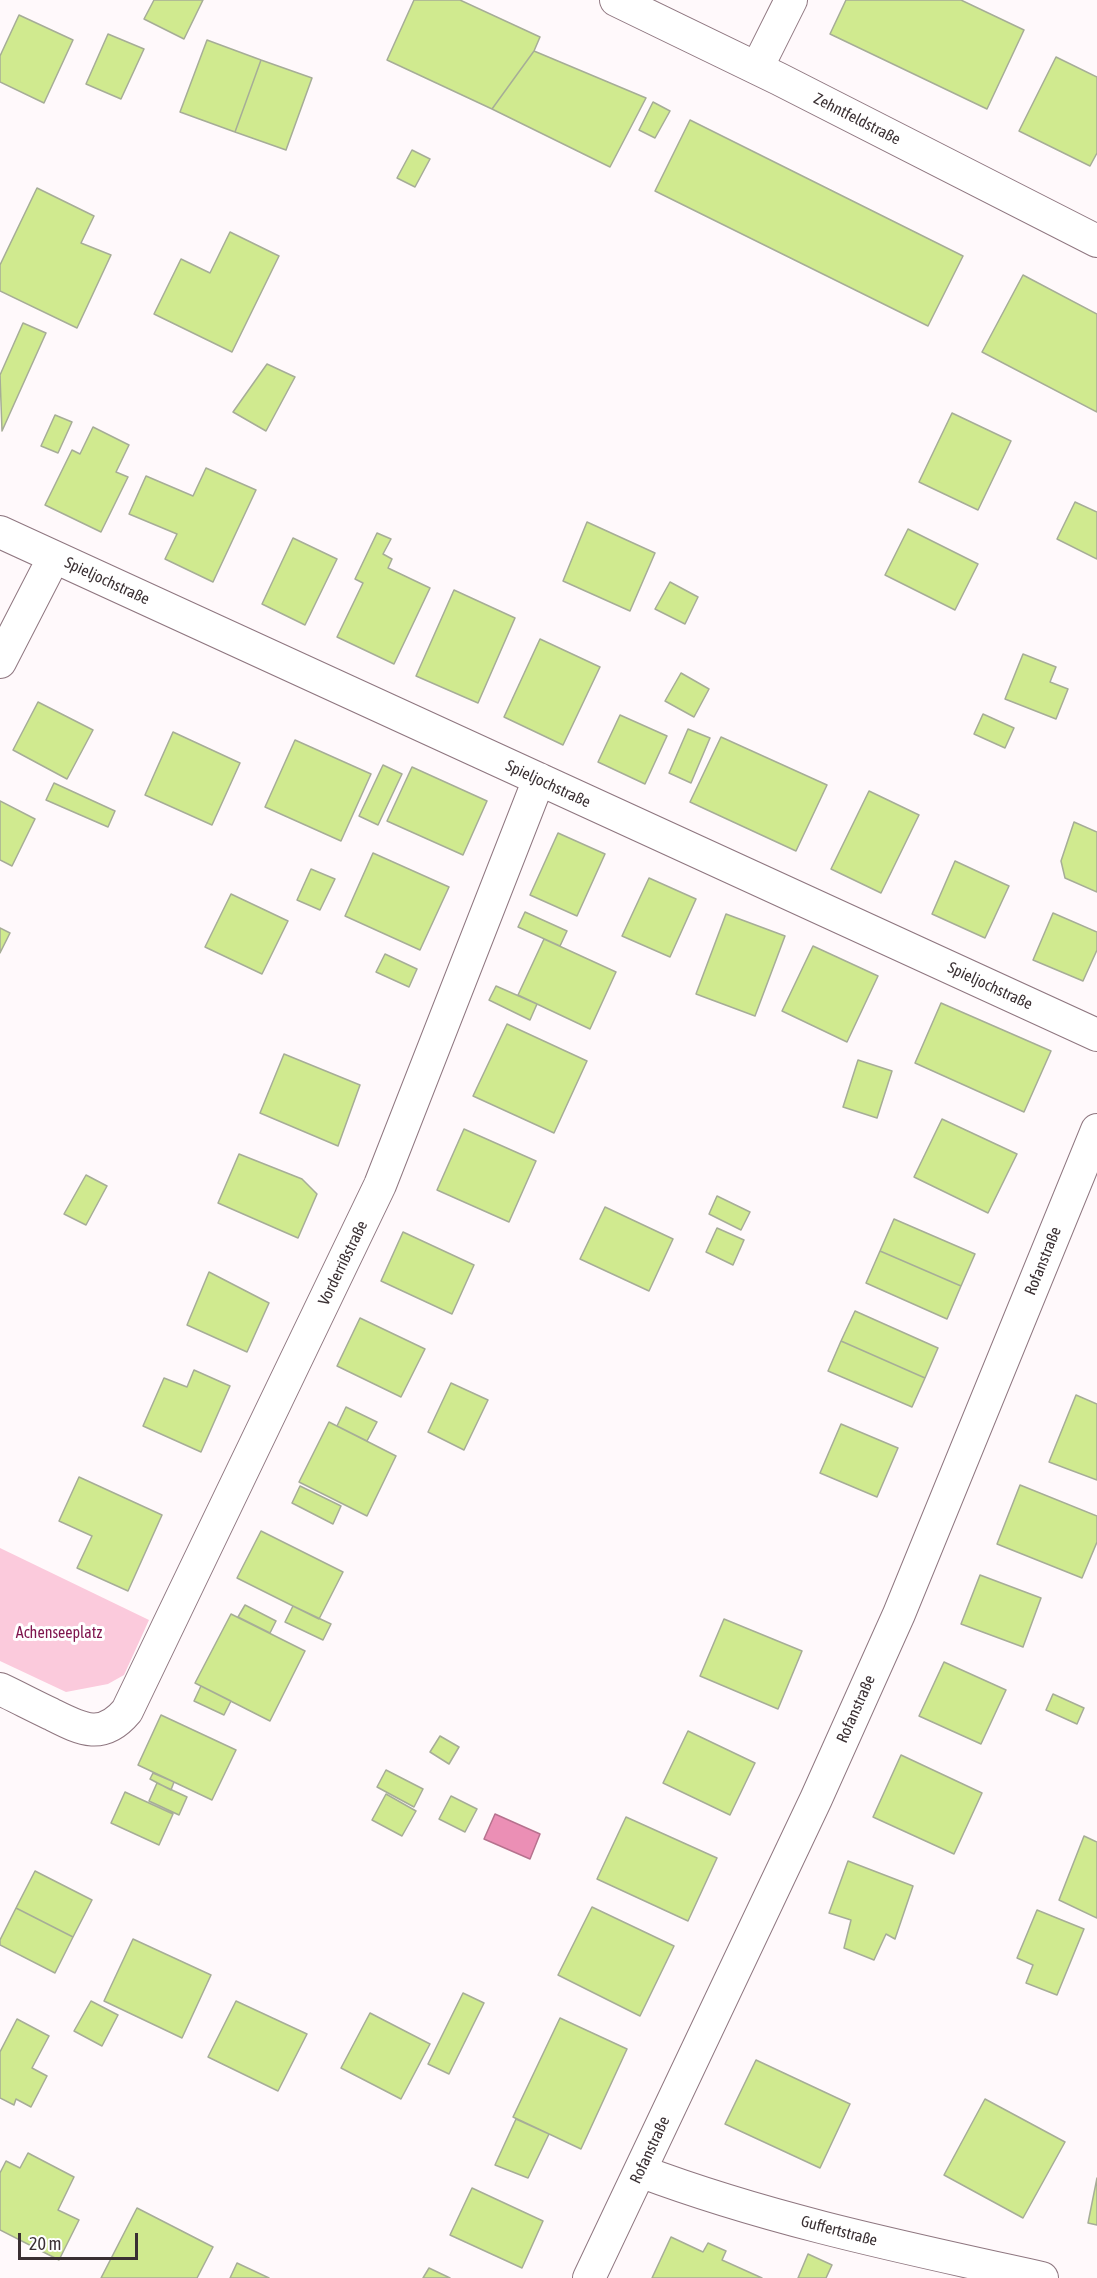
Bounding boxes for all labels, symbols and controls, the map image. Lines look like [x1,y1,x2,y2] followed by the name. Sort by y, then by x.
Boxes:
[810,89,904,149] street label: Zehntfeldstraße
[62,553,152,609] street label: Spieljochstraße
[503,756,593,812] street label: Spieljochstraße
[945,958,1035,1014] street label: Spieljochstraße
[314,1217,372,1309] street label: Vorderrißstraße
[1021,1224,1065,1298] street label: Rofanstraße
[16,1623,102,1643] park label: Achenseeplatz
[833,1672,879,1746] street label: Rofanstraße
[626,2113,674,2187] street label: Rofanstraße
[799,2212,879,2250] street label: Guffertstraße
[21,2221,141,2259] scale bar
[29,2233,61,2254] text: 20 m

